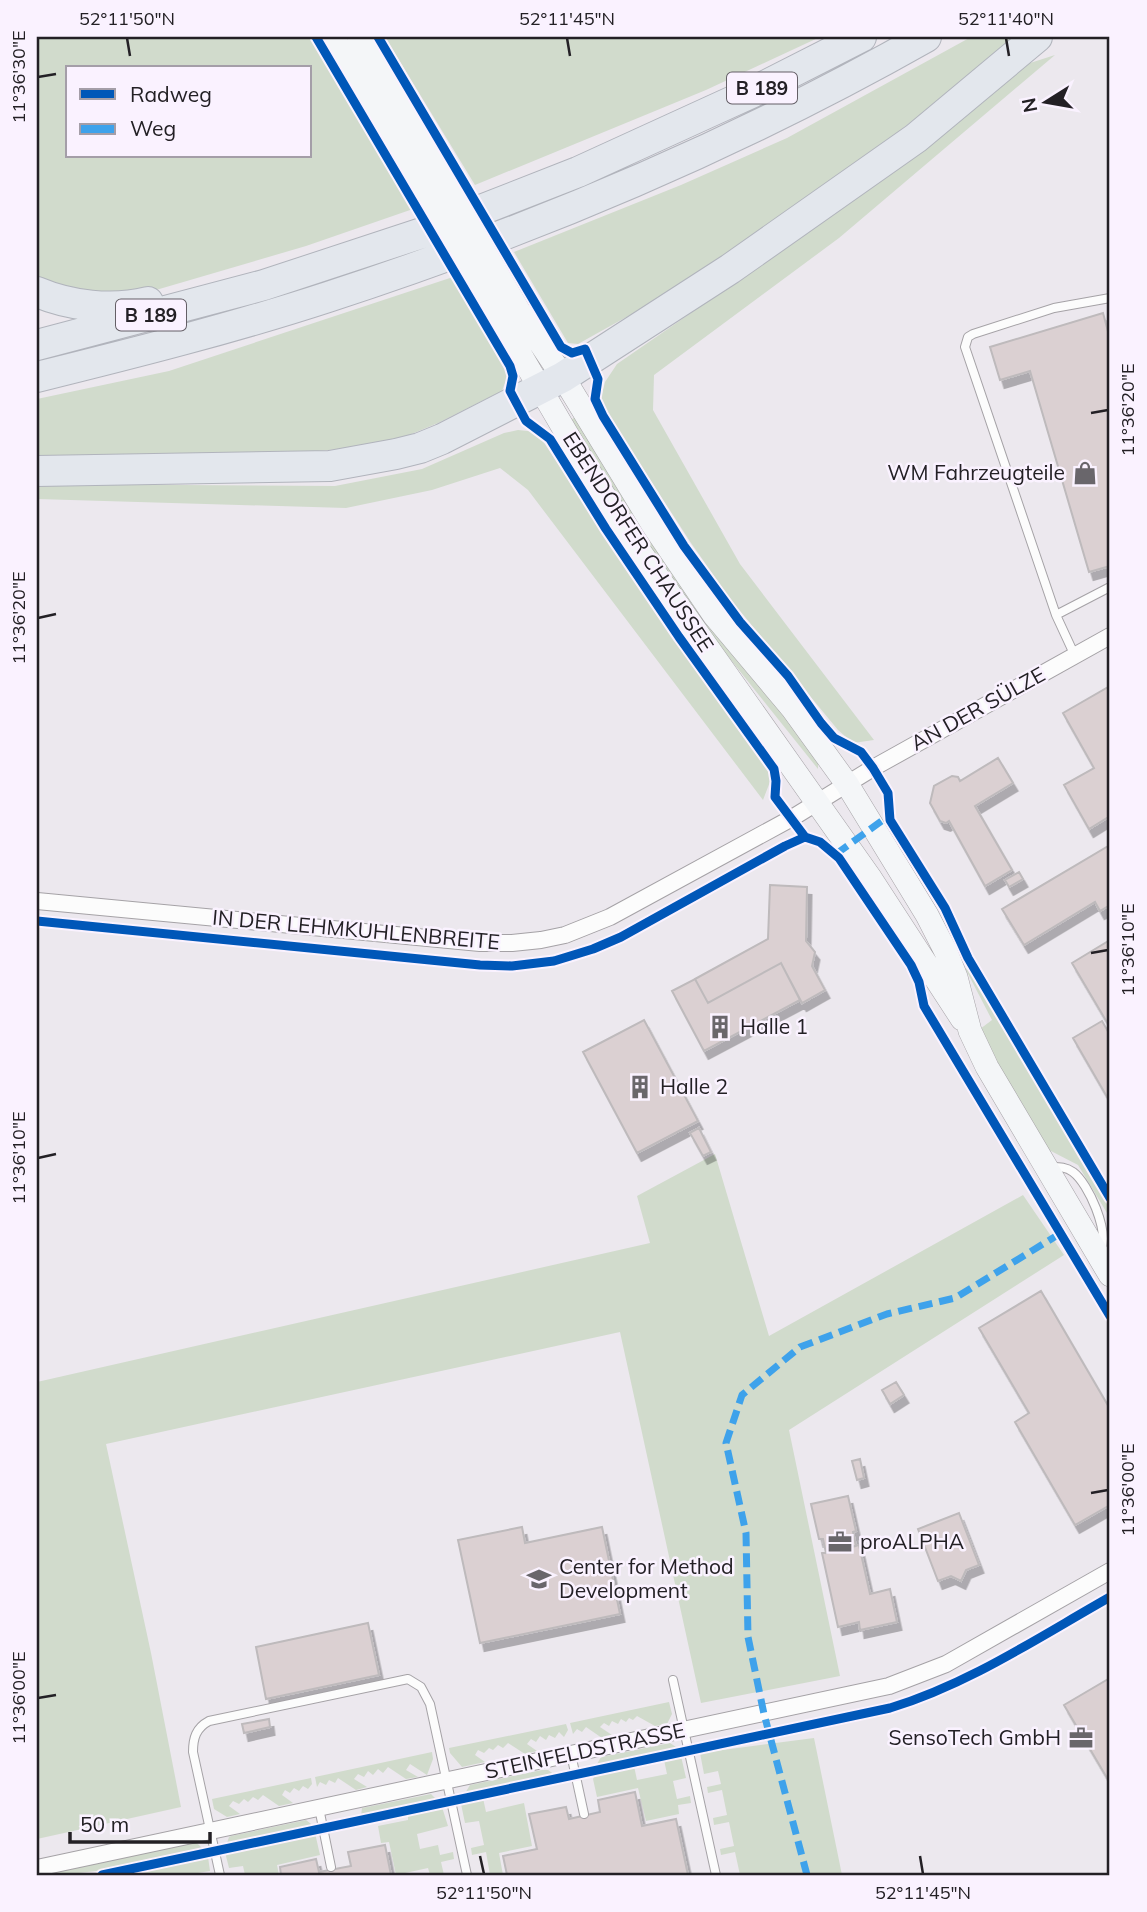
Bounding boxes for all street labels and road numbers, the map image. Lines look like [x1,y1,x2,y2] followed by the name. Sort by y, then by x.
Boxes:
[727,72,797,104] road number: B 189
[116,300,186,330] road number: B 189
[558,427,720,656] street label: EBENDORFER CHAUSSEE
[906,661,1049,756] street label: AN DER SÜLZE
[211,903,501,955] street label: IN DER LEHMKUHLENBREITE
[482,1716,687,1784] street label: STEINFELDSTRASSE

